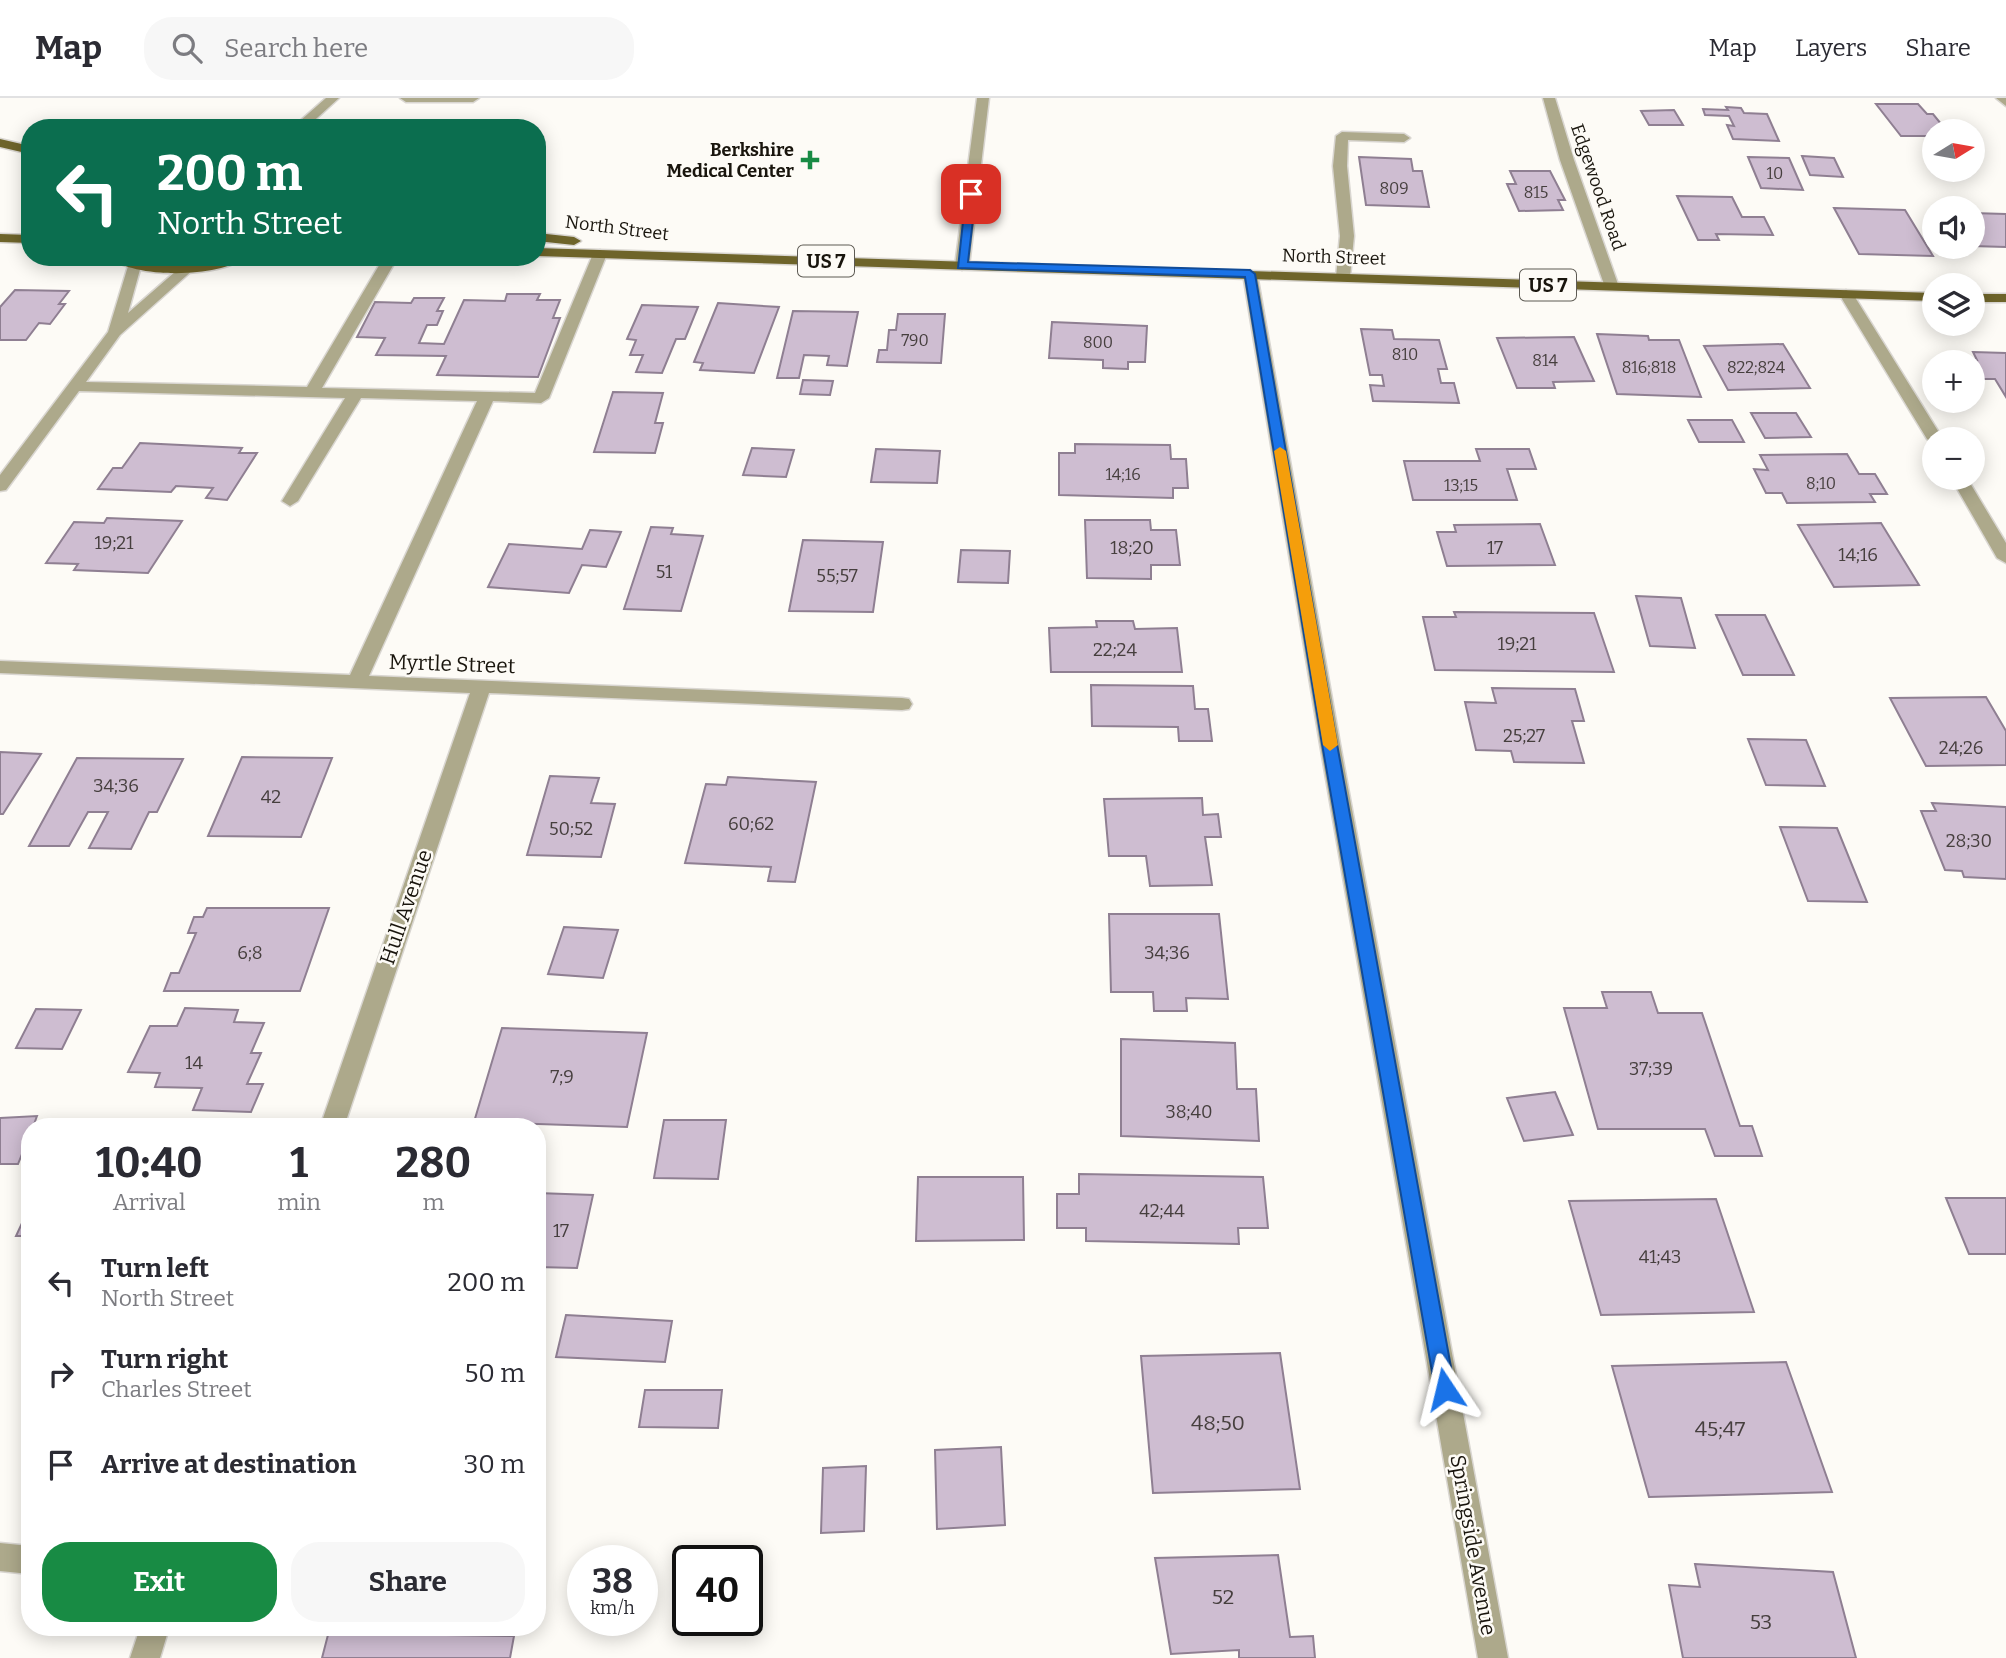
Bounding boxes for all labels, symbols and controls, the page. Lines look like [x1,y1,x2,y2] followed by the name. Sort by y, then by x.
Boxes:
[144,17,634,80] search box
[35,28,102,68] text: Map
[168,29,206,67] icon: search
[224,33,368,64] text: Search here
[1709,34,1757,62] text: Map
[1795,34,1867,62] text: Layers
[1905,34,1971,62] text: Share
[1922,119,1984,182] north arrow
[1922,119,1985,490] map controls
[1566,121,1630,253] street label: Edgewood Road
[666,139,795,182] place label: Berkshire Medical Center
[157,144,302,203] text: 200 m
[42,147,133,238] icon: left
[800,150,820,170] marker: Berkshire Medical Center
[941,164,1001,224] pin
[1767,164,1783,183] house number: 10
[952,175,990,213] icon: arrive
[1379,179,1409,198] house number: 809
[1524,183,1548,202] house number: 815
[1922,196,1985,259] button: sound
[157,204,342,242] text: North Street
[564,211,671,245] street label: North Street
[1282,244,1387,270] street label: North Street
[798,246,854,276] road number: US 7
[1520,270,1576,300] road number: US 7
[1922,273,1985,336] button: layers
[901,331,929,350] house number: 790
[1083,333,1113,352] house number: 800
[1392,345,1418,364] house number: 810
[1922,350,1985,413] button: +
[1532,351,1558,370] house number: 814
[1622,358,1676,377] house number: 816;818
[1727,358,1786,377] house number: 822;824
[1922,427,1985,490] button: −
[1105,465,1141,484] house number: 14;16
[1806,474,1836,493] house number: 8;10
[1444,476,1478,495] house number: 13;15
[95,532,134,554] house number: 19;21
[1110,537,1154,559] house number: 18;20
[1487,537,1503,559] house number: 17
[1838,544,1878,566] house number: 14;16
[656,561,673,583] house number: 51
[816,565,858,587] house number: 55;57
[1498,633,1537,655] house number: 19;21
[1093,639,1137,661] house number: 22;24
[388,649,516,679] street label: Myrtle Street
[1503,725,1545,747] house number: 25;27
[1939,737,1983,759] house number: 24;26
[93,775,139,797] house number: 34;36
[261,786,281,808] house number: 42
[728,813,774,835] house number: 60;62
[549,818,593,840] house number: 50;52
[1946,830,1992,852] house number: 28;30
[374,846,438,968] street label: Hull Avenue
[237,942,263,964] house number: 6;8
[1144,942,1190,964] house number: 34;36
[185,1052,203,1074] house number: 14
[1629,1058,1673,1080] house number: 37;39
[550,1066,574,1088] house number: 7;9
[1165,1101,1213,1123] house number: 38;40
[96,1138,203,1188] text: 10:40
[290,1138,308,1188] text: 1
[396,1138,471,1188] text: 280
[113,1188,186,1216] text: Arrival
[277,1188,321,1216] text: min
[422,1188,444,1216] text: m
[1139,1200,1185,1222] house number: 42;44
[553,1220,569,1242] house number: 17
[1639,1246,1681,1268] house number: 41;43
[101,1253,209,1284] text: Turn left
[42,1264,80,1302] icon: left
[448,1267,525,1298] text: 200 m
[101,1284,234,1312] text: North Street
[101,1344,228,1375] text: Turn right
[1408,1352,1482,1426] position arrow
[42,1355,80,1393] icon: right
[464,1358,525,1389] text: 50 m
[101,1375,252,1403] text: Charles Street
[1191,1410,1245,1436] house number: 48;50
[1695,1416,1746,1442] house number: 45;47
[42,1446,80,1484] icon: arrive
[101,1449,356,1480] text: Arrive at destination
[464,1449,525,1480] text: 30 m
[1444,1453,1502,1637] street label: Springside Avenue
[42,1542,277,1622] button: Exit
[291,1542,525,1622] button: Share
[672,1545,763,1636] speed limit sign: 40
[592,1560,633,1602] text: 38
[1212,1584,1234,1610] house number: 52
[590,1597,635,1619] text: km/h
[1750,1609,1772,1635] house number: 53

